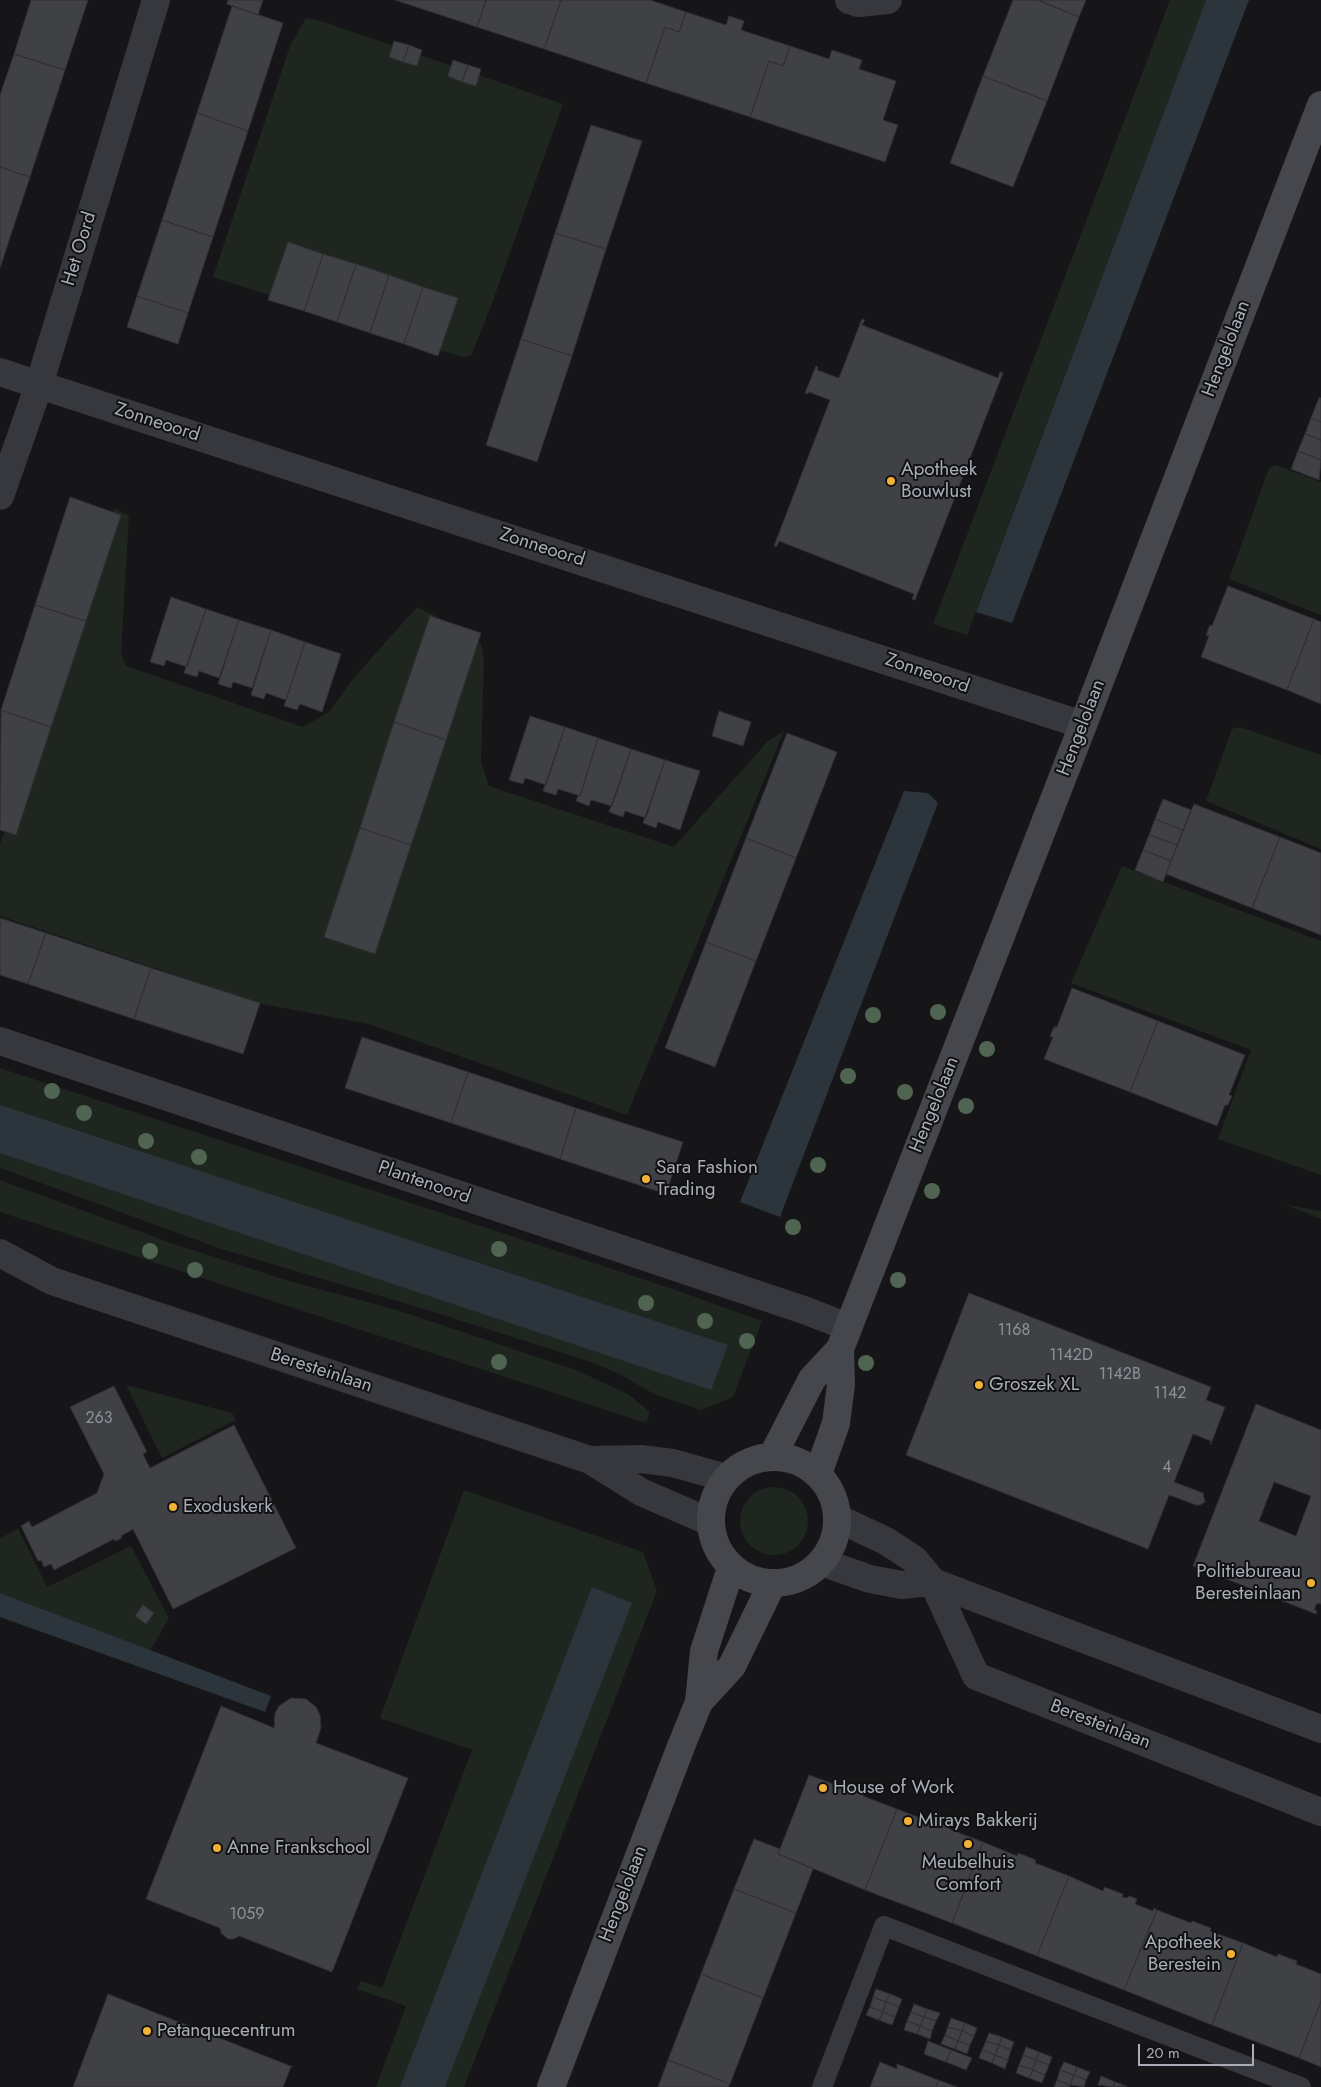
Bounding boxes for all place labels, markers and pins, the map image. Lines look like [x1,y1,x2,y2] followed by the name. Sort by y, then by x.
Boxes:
[901,459,977,503] place label: Apotheek Bouwlust
[885,475,897,487] marker: Apotheek Bouwlust
[656,1157,758,1201] place label: Sara Fashion Trading
[640,1173,652,1185] marker: Sara Fashion Trading
[989,1374,1079,1396] place label: Groszek XL
[973,1379,985,1391] marker: Groszek XL
[183,1496,273,1518] place label: Exoduskerk
[167,1501,179,1513] marker: Exoduskerk
[1195,1561,1301,1605] place label: Politiebureau Beresteinlaan
[1305,1577,1317,1589] marker: Politiebureau Beresteinlaan
[833,1777,954,1799] place label: House of Work
[817,1782,829,1794] marker: House of Work
[918,1810,1038,1832] place label: Mirays Bakkerij
[902,1815,914,1827] marker: Mirays Bakkerij
[227,1837,370,1859] place label: Anne Frankschool
[962,1838,974,1850] marker: Meubelhuis Comfort
[211,1842,223,1854] marker: Anne Frankschool
[922,1852,1014,1896] place label: Meubelhuis Comfort
[1145,1932,1221,1976] place label: Apotheek Berestein
[1225,1948,1237,1960] marker: Apotheek Berestein
[157,2020,296,2042] place label: Petanquecentrum
[141,2025,153,2037] marker: Petanquecentrum

